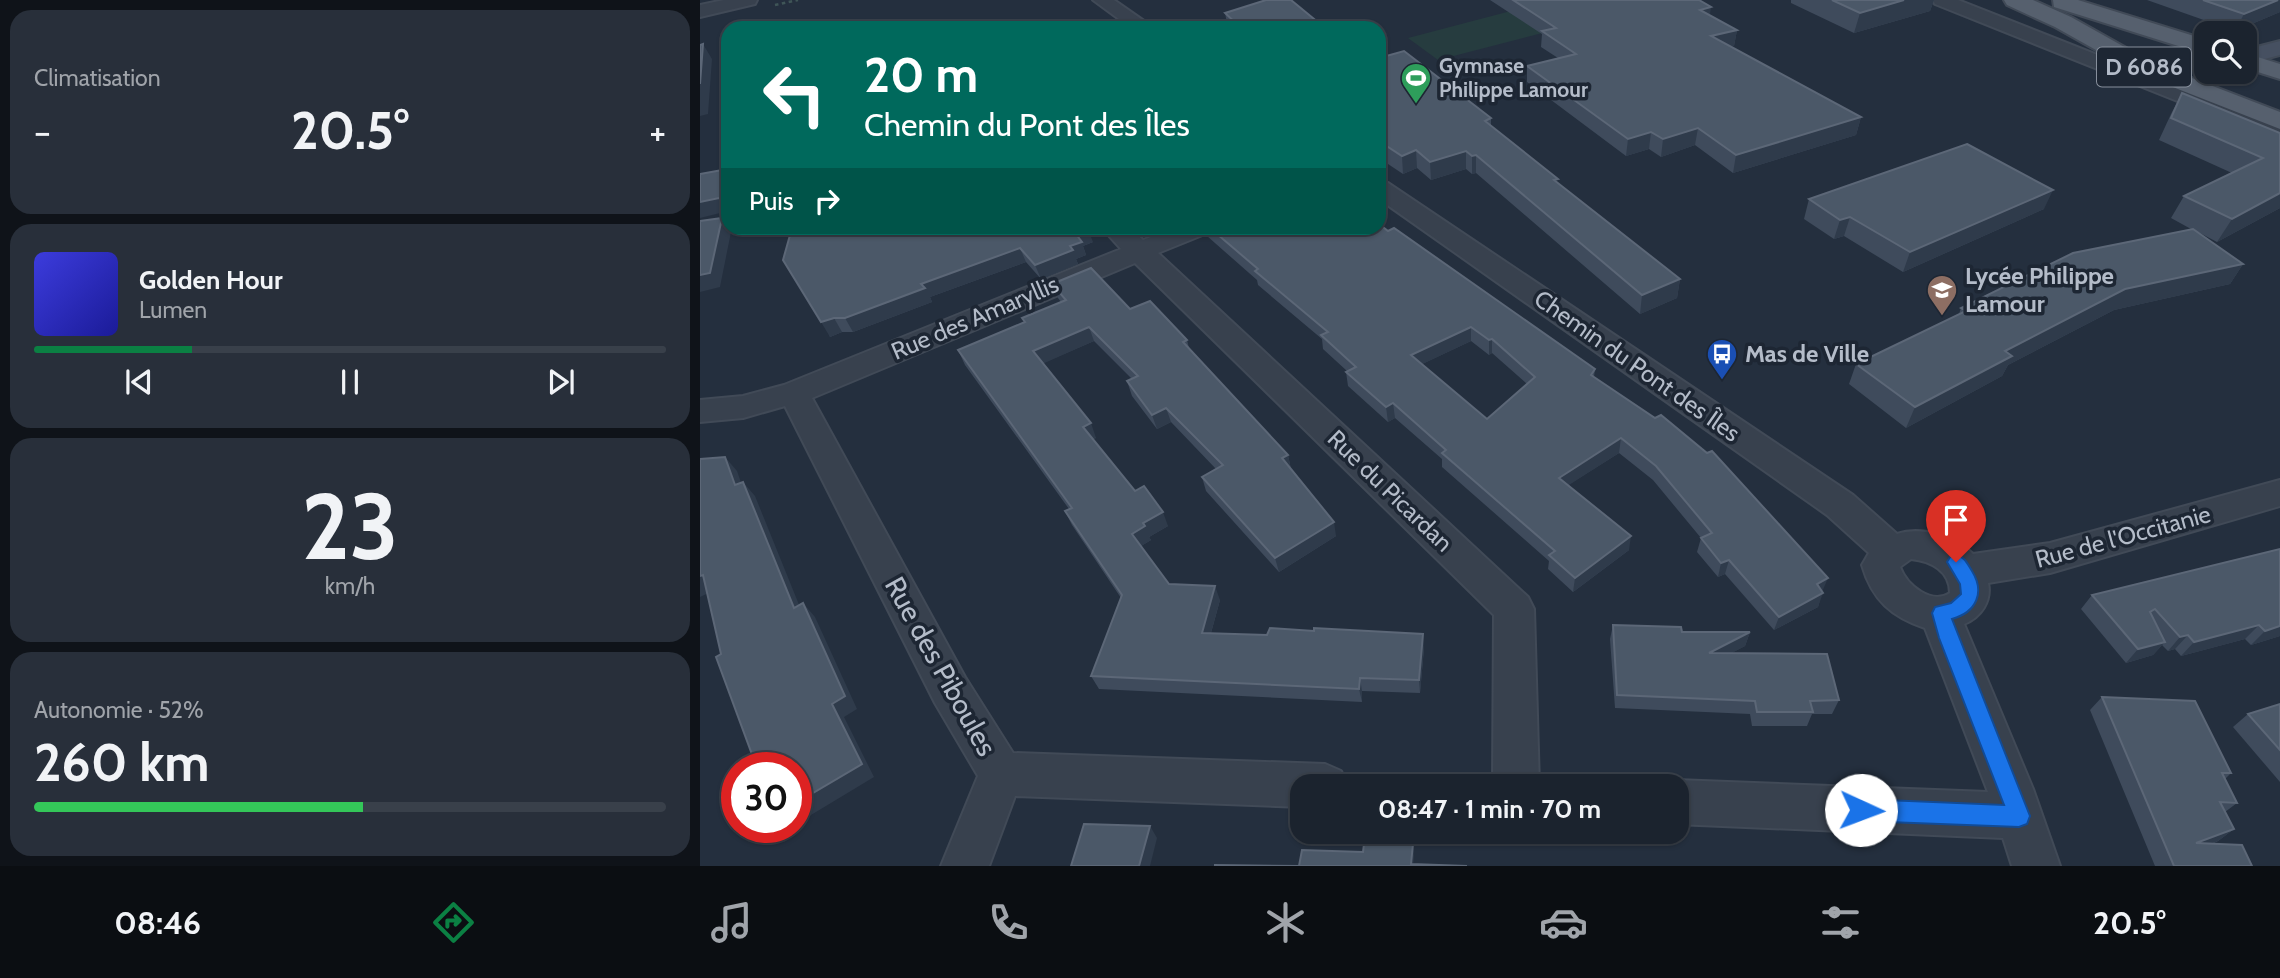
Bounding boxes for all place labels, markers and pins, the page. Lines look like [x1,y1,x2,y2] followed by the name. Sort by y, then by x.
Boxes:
[1439,53,1588,102] place label: Gymnase Philippe Lamour
[1399,61,1433,105] sports icon: Gymnase Philippe Lamour
[1965,261,2114,318] place label: Lycée Philippe Lamour
[1925,273,1959,317] school or university icon: Lycée Philippe Lamour
[1705,337,1739,381] bus stop icon: Mas de Ville
[1745,339,1869,368] place label: Mas de Ville
[1926,490,1986,562] pin

